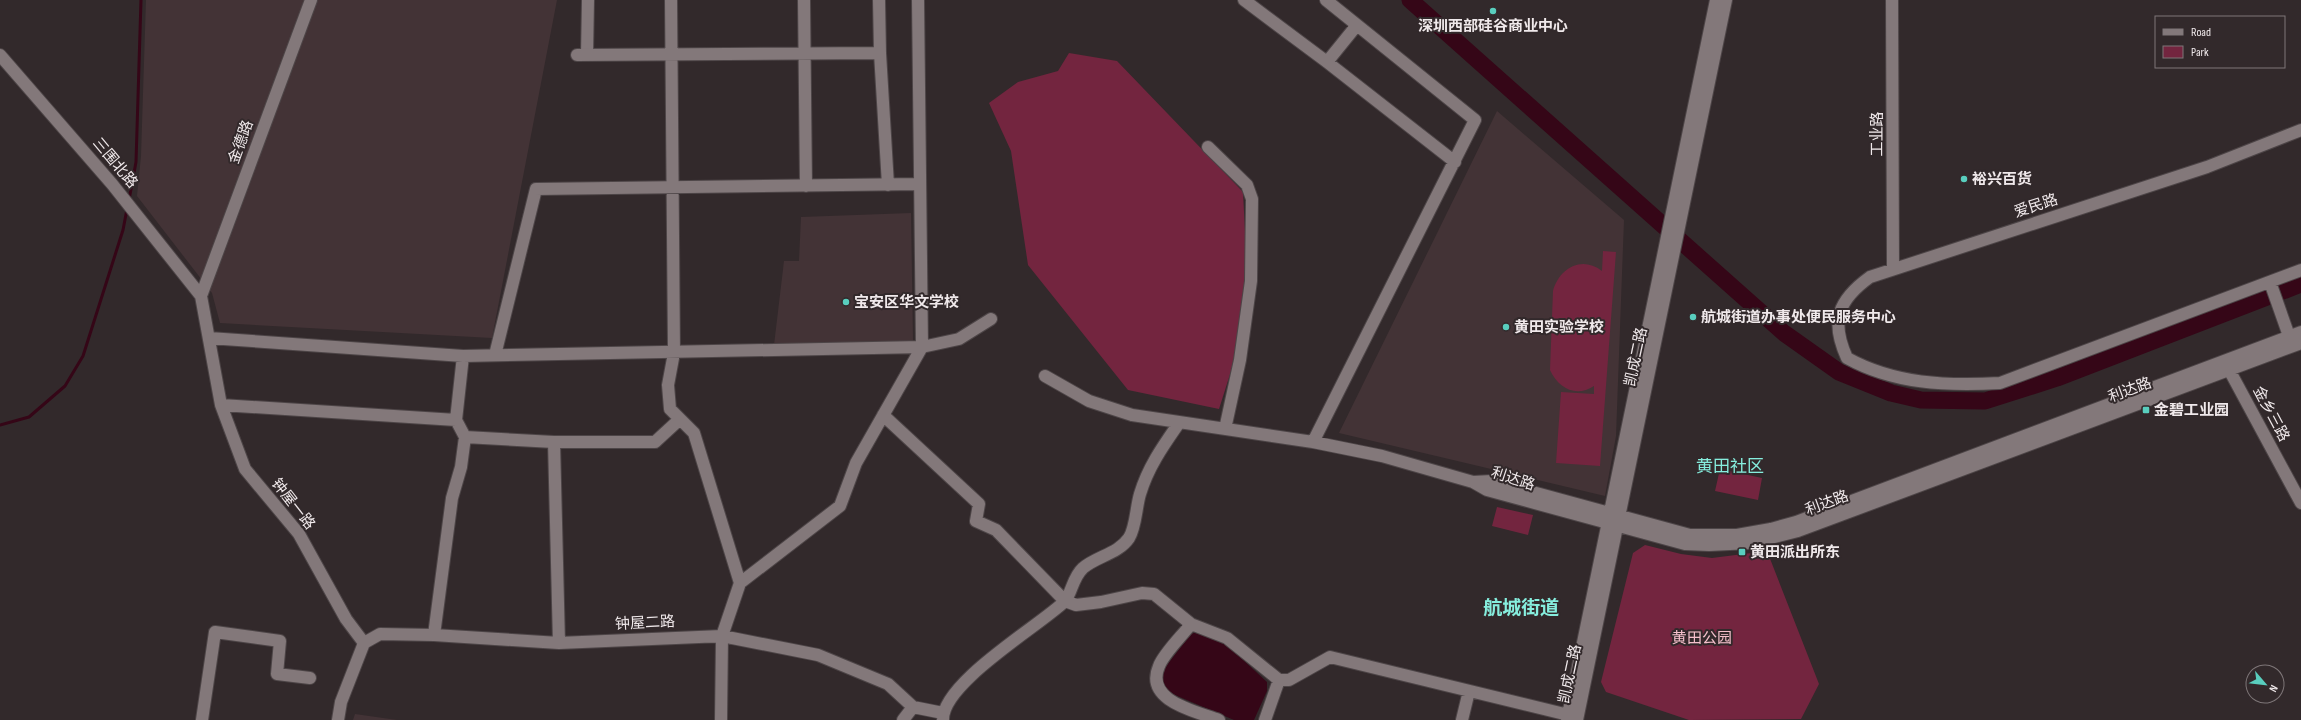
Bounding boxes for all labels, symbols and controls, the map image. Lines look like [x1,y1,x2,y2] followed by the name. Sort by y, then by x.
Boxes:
[1488,6,1498,16] marker: 深圳西部硅谷商业中心
[2155,16,2285,68] legend
[1418,17,1568,36] place label: 深圳西部硅谷商业中心
[2191,25,2211,40] text: Road
[2191,45,2209,60] text: Park
[1868,111,1887,157] street label: 工业路
[224,118,258,166] street label: 金德路
[88,134,142,192] street label: 三围北路
[1972,170,2032,189] place label: 裕兴百货
[1959,174,1969,184] marker: 裕兴百货
[2012,190,2060,222] street label: 爱民路
[854,293,959,312] place label: 宝安区华文学校
[841,297,851,307] marker: 宝安区华文学校
[1701,308,1896,327] place label: 航城街道办事处便民服务中心
[1688,312,1698,322] marker: 航城街道办事处便民服务中心
[1514,318,1604,337] place label: 黄田实验学校
[1501,322,1511,332] marker: 黄田实验学校
[1620,326,1652,388] street label: 凯成二路
[2106,373,2154,407] street label: 利达路
[2249,383,2293,445] street label: 金乡三路
[2154,401,2229,420] place label: 金碧工业园
[2141,405,2151,415] marker: 金碧工业园
[1696,457,1764,477] district label: 黄田社区
[1489,463,1537,495] street label: 利达路
[267,475,319,533] street label: 钟屋一路
[1803,486,1851,520] street label: 利达路
[1750,543,1840,562] place label: 黄田派出所东
[1737,547,1747,557] marker: 黄田派出所东
[1483,597,1559,620] district label: 航城街道
[615,612,675,634] street label: 钟屋二路
[1672,629,1732,648] park label: 黄田公园
[1554,643,1586,705] street label: 凯成二路
[2245,664,2285,704] north arrow
[2266,683,2281,694] text: N

